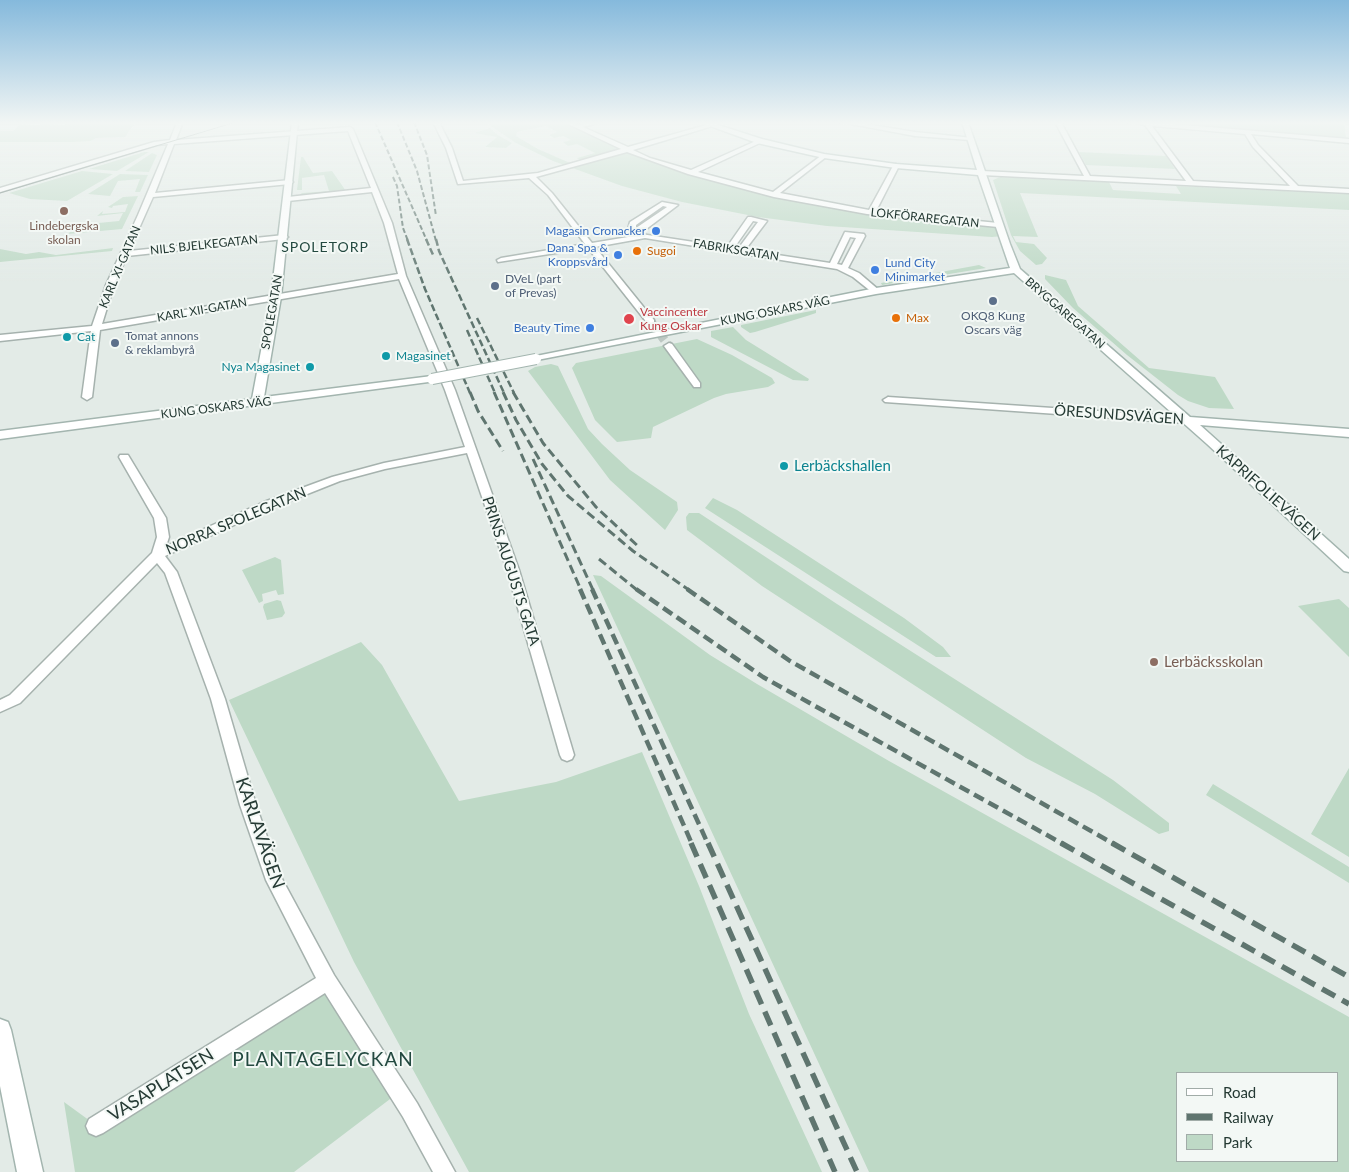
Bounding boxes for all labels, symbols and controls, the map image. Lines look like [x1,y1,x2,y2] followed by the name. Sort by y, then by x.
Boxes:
[58,205,70,217] marker: Lindebergska skolan
[870,205,980,231] street label: LOKFÖRAREGATAN
[29,219,99,247] place label: Lindebergska skolan
[96,224,144,310] street label: KARL XI-GATAN
[545,224,646,238] place label: Magasin Cronacker
[650,225,662,237] marker: Magasin Cronacker
[149,232,259,258] street label: NILS BJELKEGATAN
[692,236,780,264] street label: FABRIKSGATAN
[280,239,370,255] district label: SPOLETORP
[547,241,608,269] place label: Dana Spa & Kroppsvård
[647,244,676,258] place label: Sugoi
[631,245,643,257] marker: Sugoi
[612,249,624,261] marker: Dana Spa & Kroppsvård
[885,256,945,284] place label: Lund City Minimarket
[869,264,881,276] marker: Lund City Minimarket
[505,272,561,300] place label: DVeL (part of Prevas)
[258,273,286,351] street label: SPOLEGATAN
[1022,274,1108,352] street label: BRYGGAREGATAN
[489,280,501,292] marker: DVeL (part of Prevas)
[719,293,831,329] street label: KUNG OSKARS VÄG
[156,295,248,325] street label: KARL XII-GATAN
[987,295,999,307] marker: OKQ8 Kung Oscars väg
[640,305,708,333] place label: Vaccincenter Kung Oskar
[961,309,1025,337] place label: OKQ8 Kung Oscars väg
[906,311,929,325] place label: Max
[622,312,636,326] marker: Vaccincenter Kung Oskar
[890,312,902,324] marker: Max
[514,321,580,335] place label: Beauty Time
[584,322,596,334] marker: Beauty Time
[125,329,199,357] place label: Tomat annons & reklambyrå
[77,330,95,344] place label: Cat
[61,331,73,343] marker: Cat
[109,337,121,349] marker: Tomat annons & reklambyrå
[396,349,450,363] place label: Magasinet
[380,350,392,362] marker: Magasinet
[221,360,300,374] place label: Nya Magasinet
[304,361,316,373] marker: Nya Magasinet
[160,394,272,422] street label: KUNG OSKARS VÄG
[1053,401,1185,429] street label: ÖRESUNDSVÄGEN
[1212,441,1324,545] street label: KAPRIFOLIEVÄGEN
[794,457,891,475] place label: Lerbäckshallen
[778,460,790,472] marker: Lerbäckshallen
[163,483,309,559] street label: NORRA SPOLEGATAN
[478,494,544,648] street label: PRINS AUGUSTS GATA
[1164,653,1263,671] place label: Lerbäcksskolan
[1148,656,1160,668] marker: Lerbäcksskolan
[231,775,289,891] street label: KARLAVÄGEN
[104,1044,218,1126] street label: VASAPLATSEN
[230,1049,416,1071] district label: PLANTAGELYCKAN
[1176,1072,1339,1162] legend
[1223,1083,1256,1101] text: Road
[1223,1108,1274,1126] text: Railway
[1223,1133,1252,1151] text: Park

